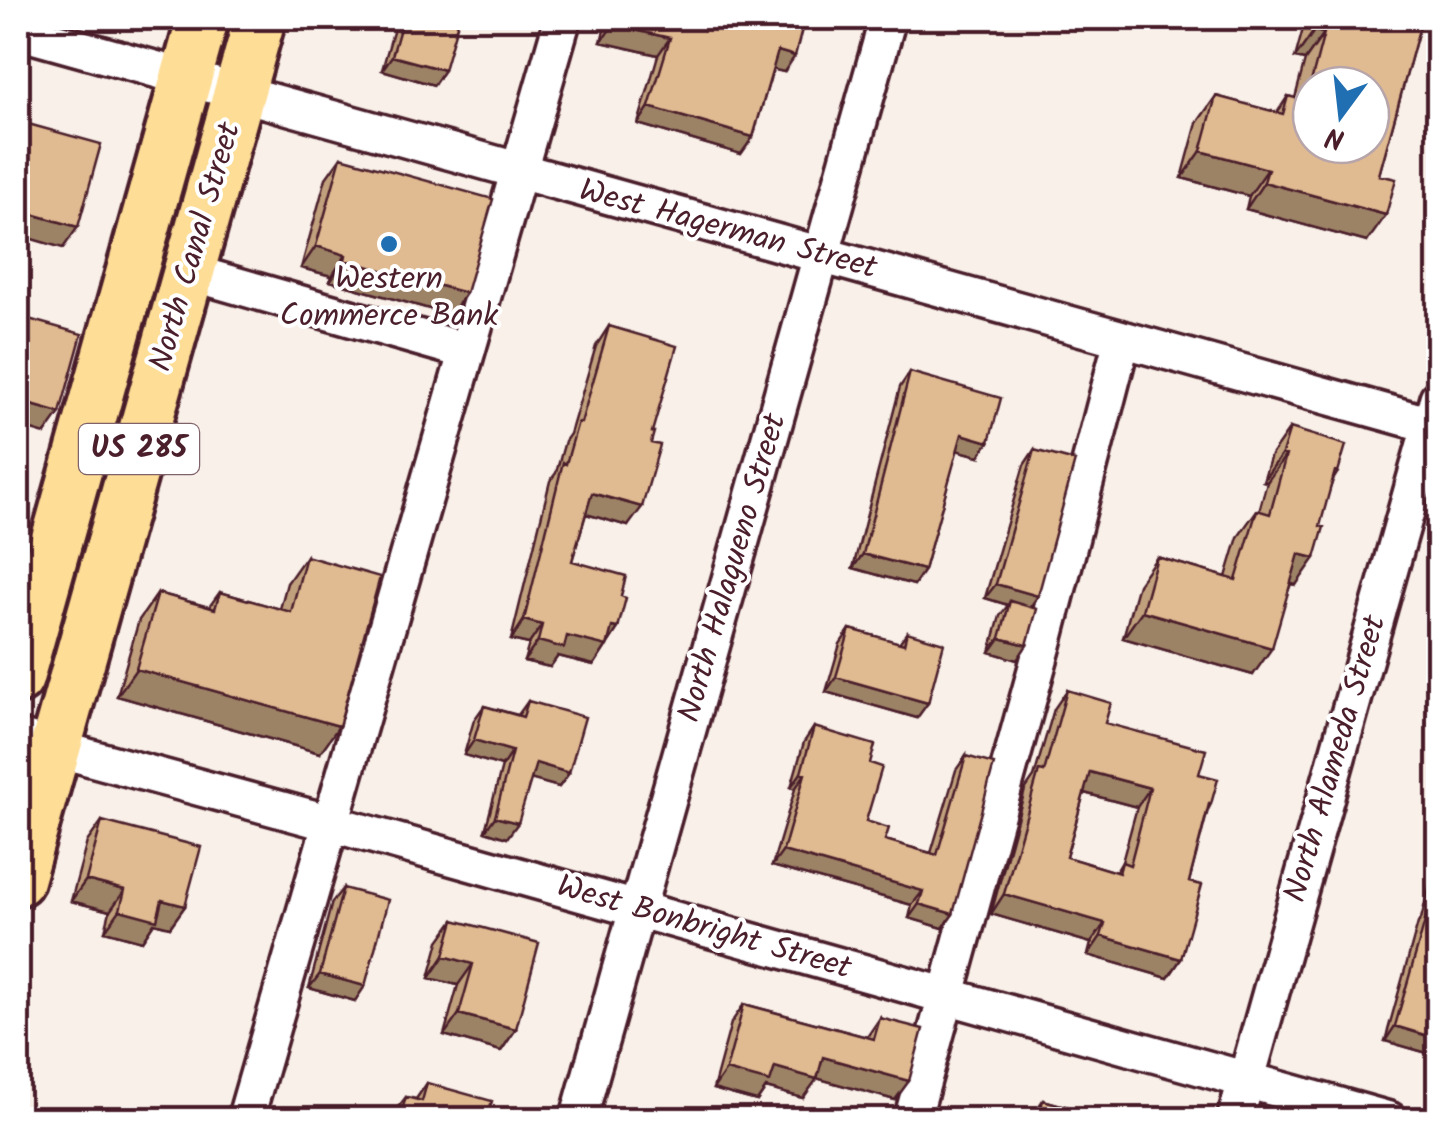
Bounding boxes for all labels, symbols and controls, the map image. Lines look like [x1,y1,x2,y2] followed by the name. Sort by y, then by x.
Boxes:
[1291,65,1391,165] north arrow
[1321,113,1350,161] text: N
[136,116,256,378] street label: North Canal Street
[573,166,883,294] street label: West Hagerman Street
[378,233,400,255] marker: Western Commerce Bank
[280,254,499,342] place label: Western Commerce Bank
[665,407,802,728] street label: North Halagueno Street
[79,424,199,474] road number: US 285
[1271,609,1402,908] street label: North Alameda Street
[551,862,858,995] street label: West Bonbright Street

